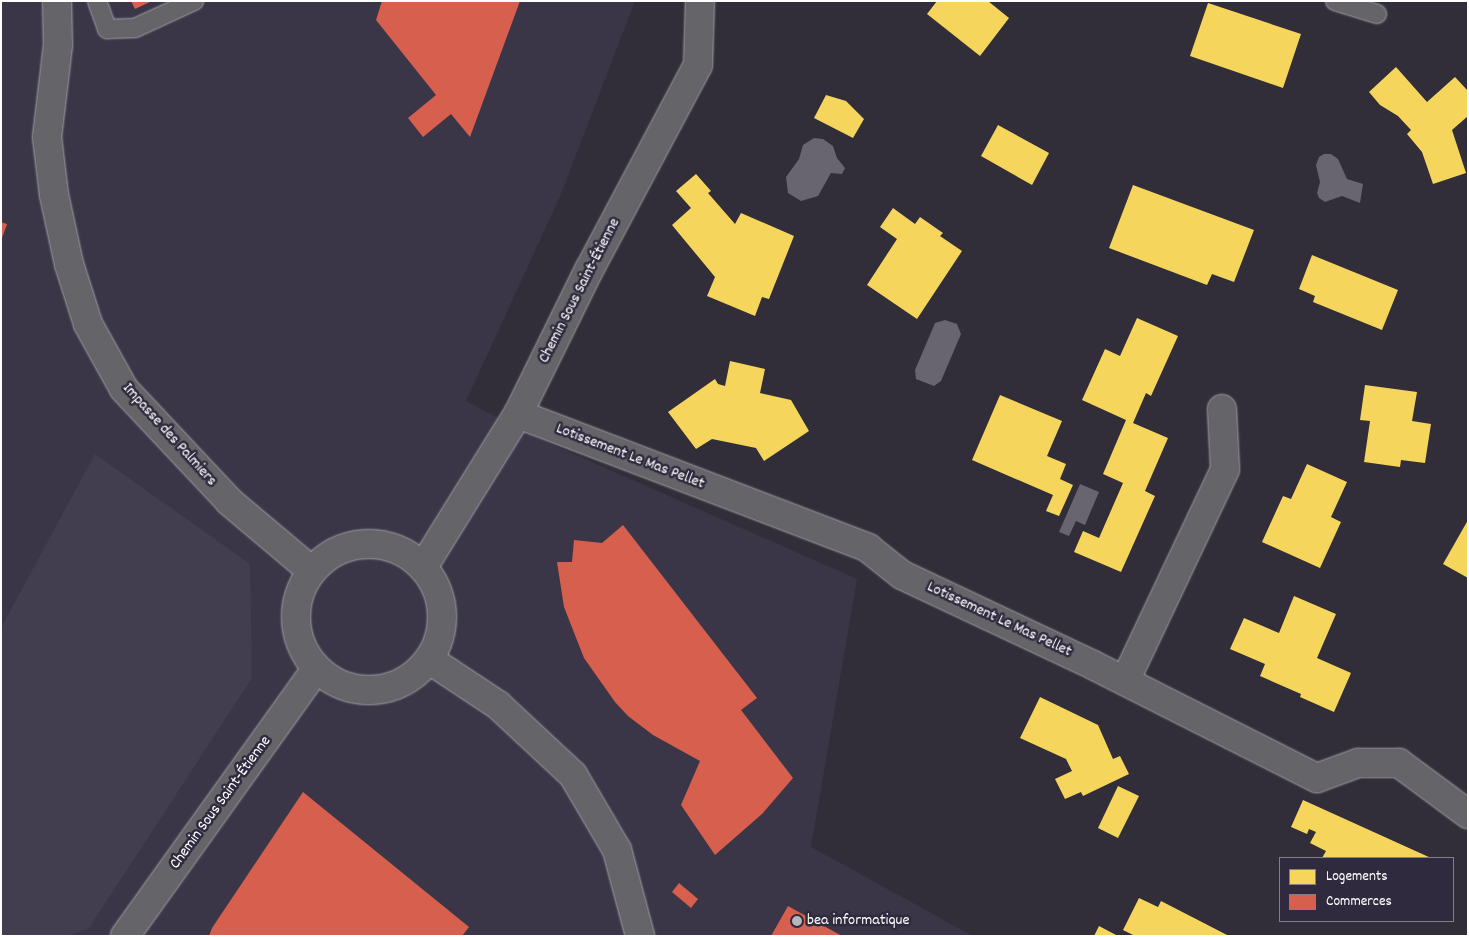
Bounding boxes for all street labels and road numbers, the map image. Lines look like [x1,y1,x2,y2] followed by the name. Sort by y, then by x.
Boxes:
[535,215,625,367] street label: Chemin Sous Saint-Étienne
[118,379,220,491] street label: Impasse des Palmiers
[553,420,707,494] street label: Lotissement Le Mas Pellet
[924,578,1074,662] street label: Lotissement Le Mas Pellet
[166,733,276,873] street label: Chemin Sous Saint-Étienne

